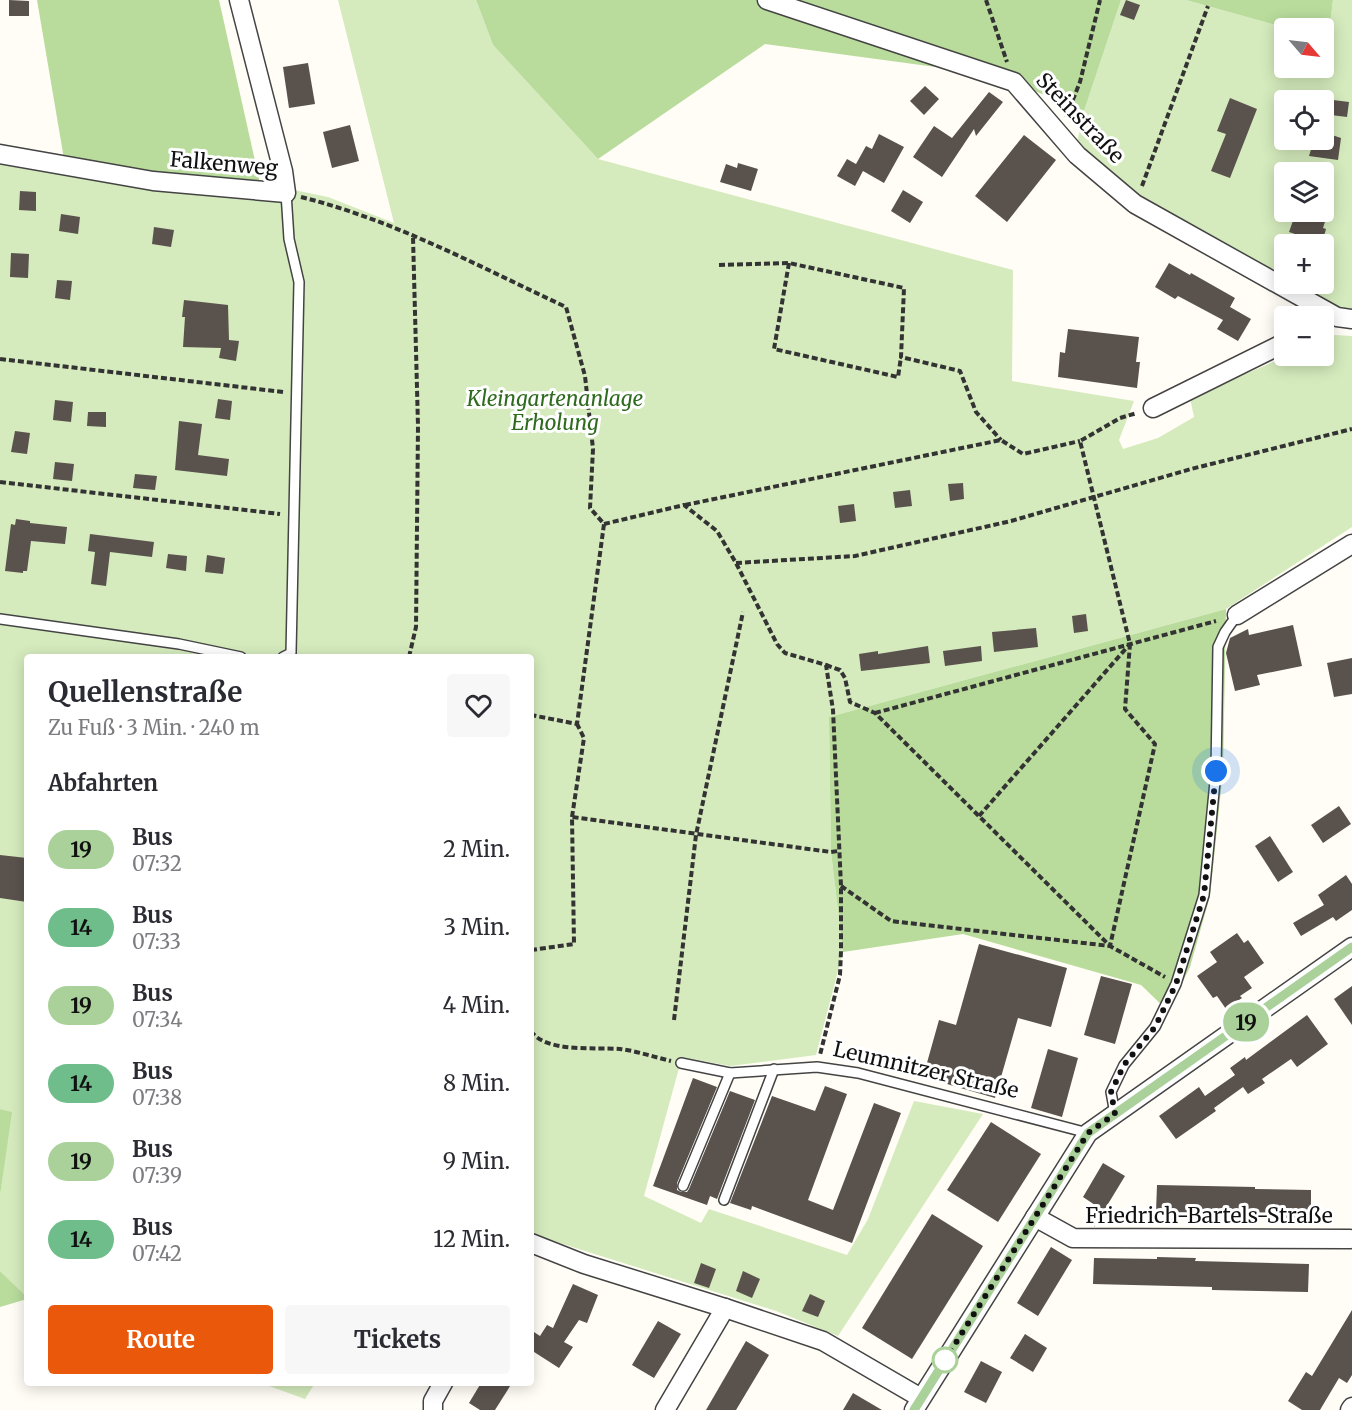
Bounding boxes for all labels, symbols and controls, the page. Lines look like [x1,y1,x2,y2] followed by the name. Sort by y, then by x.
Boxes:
[1274,18,1334,78] north arrow
[1274,18,1334,366] map controls
[1030,67,1130,169] street label: Steinstraße
[1274,90,1334,150] button: locate
[169,145,280,182] street label: Falkenweg
[1274,162,1334,222] button: layers
[1274,234,1334,294] button: +
[1274,306,1334,366] button: −
[466,385,643,436] park label: Kleingartenanlage Erholung
[48,674,242,710] text: Quellenstraße
[447,674,510,737] button: heart
[48,715,260,740] text: Zu Fuß · 3 Min. · 240 m
[1201,756,1231,786] your location
[48,769,158,797] text: Abfahrten
[132,823,173,851] text: Bus
[443,835,510,863] text: 2 Min.
[70,836,92,863] text: 19
[132,851,182,876] text: 07:32
[132,901,173,929] text: Bus
[443,913,510,941] text: 3 Min.
[70,914,92,941] text: 14
[132,929,181,954] text: 07:33
[132,979,173,1007] text: Bus
[442,991,510,1019] text: 4 Min.
[70,992,92,1019] text: 19
[1219,1002,1273,1042] line badge: 19
[132,1007,183,1032] text: 07:34
[1235,1009,1257,1036] text: 19
[831,1035,1022,1104] street label: Leumnitzer Straße
[132,1057,173,1085] text: Bus
[443,1069,510,1097] text: 8 Min.
[70,1070,92,1097] text: 14
[132,1085,182,1110] text: 07:38
[132,1135,173,1163] text: Bus
[443,1147,510,1175] text: 9 Min.
[70,1148,92,1175] text: 19
[132,1163,182,1188] text: 07:39
[1085,1202,1333,1229] street label: Friedrich-Bartels-Straße
[132,1213,173,1241] text: Bus
[433,1225,510,1253] text: 12 Min.
[70,1226,92,1253] text: 14
[132,1241,182,1266] text: 07:42
[48,1305,273,1374] button: Route
[285,1305,510,1374] button: Tickets
[932,1347,958,1373] unlabelled marker

